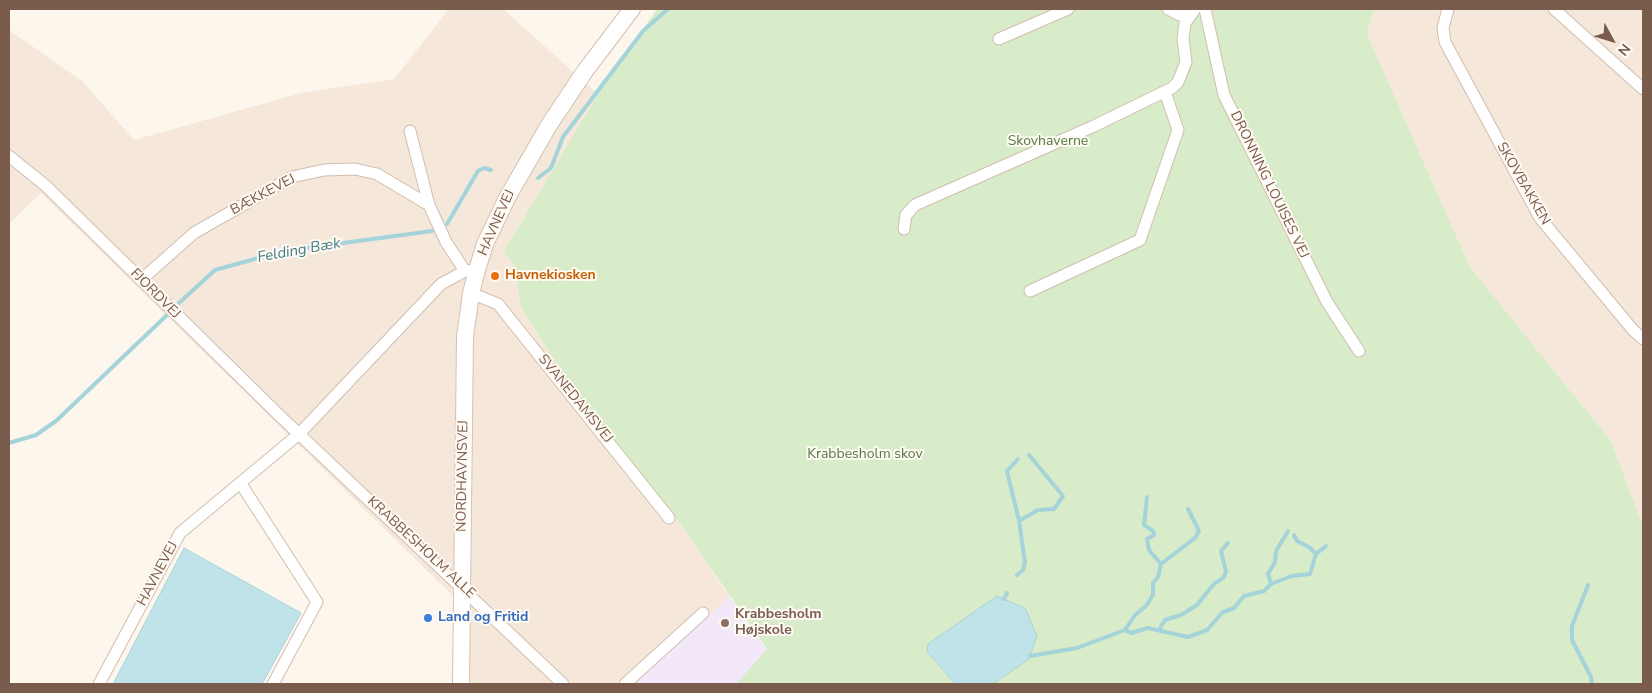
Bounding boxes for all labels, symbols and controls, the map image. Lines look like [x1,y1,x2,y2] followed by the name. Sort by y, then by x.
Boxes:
[1587,15,1637,65] north arrow
[1613,40,1635,60] text: N
[1226,109,1312,261] street label: DRONNING LOUISES VEJ
[1008,134,1088,150] park label: Skovhaverne
[1493,140,1553,228] street label: SKOVBAKKEN
[228,171,298,219] street label: BÆKKEVEJ
[475,187,519,259] street label: HAVNEVEJ
[256,235,342,267] water label: Felding Bæk
[126,265,184,323] street label: FJORDVEJ
[505,268,596,284] place label: Havnekiosken
[489,270,501,282] marker: Havnekiosken
[534,351,616,447] street label: SVANEDAMSVEJ
[454,420,472,532] street label: NORDHAVNSVEJ
[807,447,923,463] park label: Krabbesholm skov
[363,493,479,603] street label: KRABBESHOLM ALLE
[134,539,182,609] street label: HAVNEVEJ
[735,607,822,640] place label: Krabbesholm Højskole
[438,610,528,626] place label: Land og Fritid
[422,612,434,624] marker: Land og Fritid
[719,617,731,629] marker: Krabbesholm Højskole

